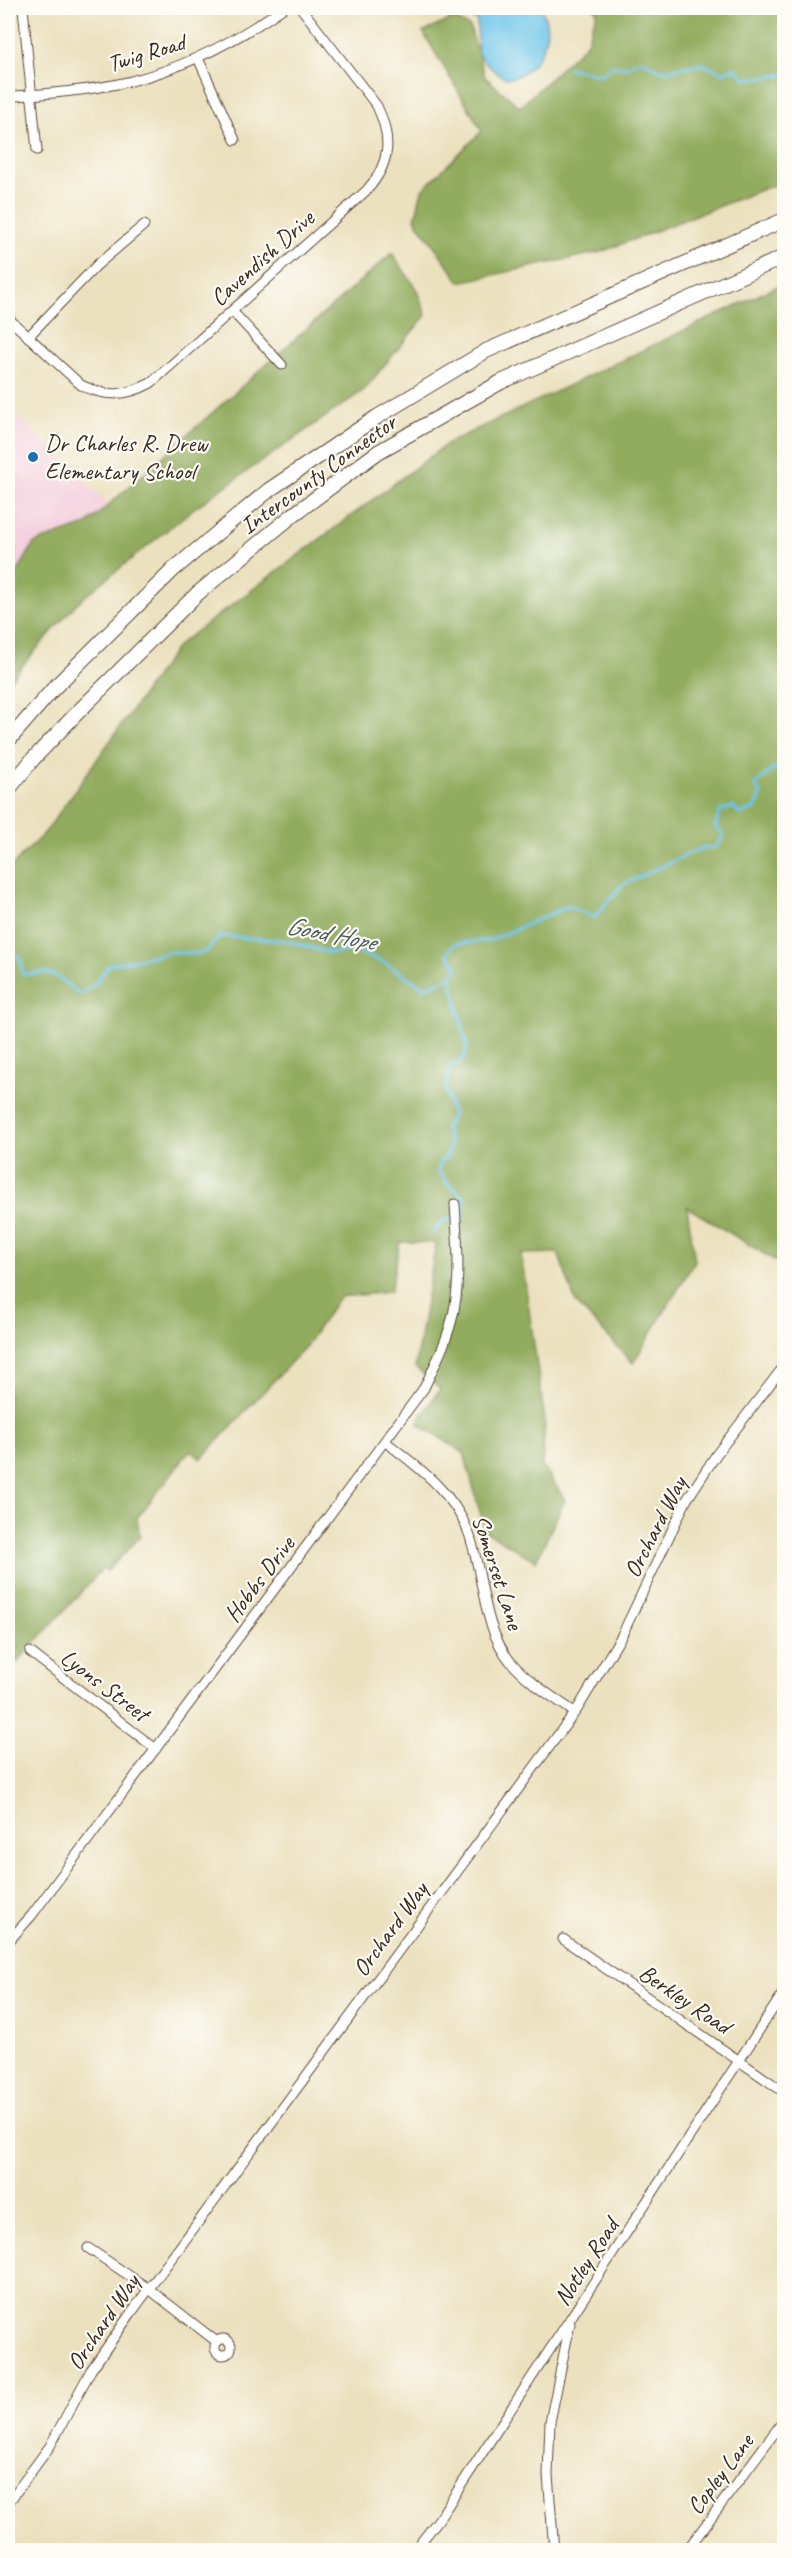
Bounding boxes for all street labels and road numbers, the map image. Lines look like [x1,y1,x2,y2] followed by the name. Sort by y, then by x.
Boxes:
[103,26,192,79] street label: Twig Road
[204,202,322,313] street label: Cavendish Drive
[234,406,404,541] street label: Intercounty Connector
[617,1470,694,1583] street label: Orchard Way
[465,1511,531,1635] street label: Somerset Lane
[217,1528,302,1628] street label: Hobbs Drive
[55,1642,158,1730] street label: Lyons Street
[346,1874,435,1982] street label: Orchard Way
[633,1957,740,2043] street label: Berkley Road
[547,2210,627,2311] street label: Notley Road
[60,2267,147,2376] street label: Orchard Way
[680,2426,761,2520] street label: Copley Lane

